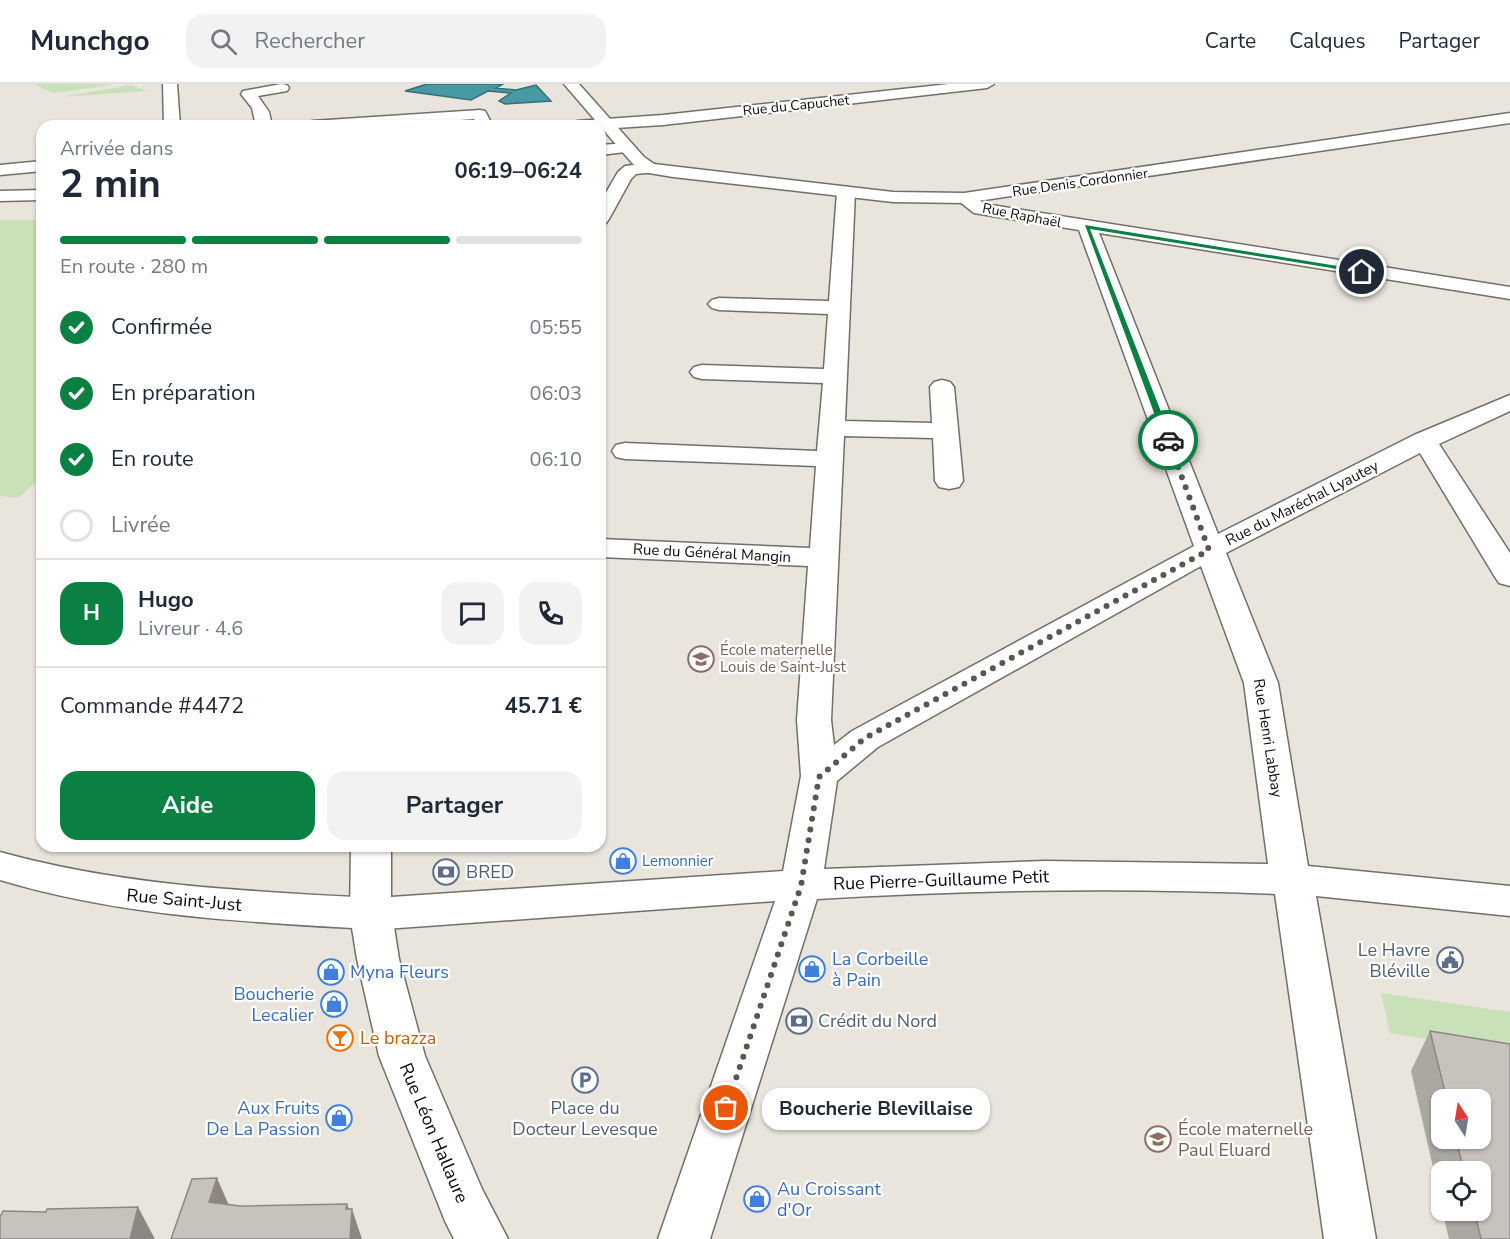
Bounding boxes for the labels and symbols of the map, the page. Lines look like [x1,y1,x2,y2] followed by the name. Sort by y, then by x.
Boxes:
[742,90,850,121] street label: Rue du Capuchet
[1011,164,1149,201] street label: Rue Denis Cordonnier
[981,199,1064,233] street label: Rue Raphaël
[1336,246,1387,297] pin
[1138,410,1198,470] courier
[1222,456,1382,550] street label: Rue du Maréchal Lyautey
[632,539,792,567] street label: Rue du Général Mangin
[720,640,847,677] place label: École maternelle Louis de Saint-Just
[686,644,716,674] school or university icon: École maternelle Louis de Saint-Just
[1249,677,1287,799] street label: Rue Henri Labbay
[608,846,638,876] shop icon: Lemonnier
[642,851,714,871] place label: Lemonnier
[431,857,461,887] bank icon: BRED
[466,860,514,884] place label: BRED
[833,864,1050,896] street label: Rue Pierre-Guillaume Petit
[125,883,243,917] street label: Rue Saint-Just
[1358,938,1430,983] place label: Le Havre Bléville
[1435,945,1465,975] public building icon: Le Havre Bléville
[832,947,928,992] place label: La Corbeille à Pain
[797,954,827,984] shop icon: La Corbeille à Pain
[316,957,346,987] shop icon: Myna Fleurs
[350,960,449,984] place label: Myna Fleurs
[233,982,315,1027] place label: Boucherie Lecalier
[319,989,349,1019] shop icon: Boucherie Lecalier
[784,1006,814,1036] bank icon: Crédit du Nord
[818,1009,937,1033] place label: Crédit du Nord
[325,1023,355,1053] bar icon: Le brazza
[360,1026,436,1050] place label: Le brazza
[394,1059,474,1207] street label: Rue Léon Hallaure
[570,1065,600,1095] parking icon: Place du Docteur Levesque
[700,1082,751,1133] pin
[762,1087,990,1129] callout: Boucherie Blevillaise
[1431,1089,1491,1149] north arrow
[206,1096,320,1141] place label: Aux Fruits De La Passion
[512,1096,658,1141] place label: Place du Docteur Levesque
[324,1103,354,1133] shop icon: Aux Fruits De La Passion
[1178,1117,1313,1162] place label: École maternelle Paul Eluard
[1143,1124,1173,1154] school or university icon: École maternelle Paul Eluard
[777,1177,882,1222] place label: Au Croissant d'Or
[742,1184,772,1214] shop icon: Au Croissant d'Or

